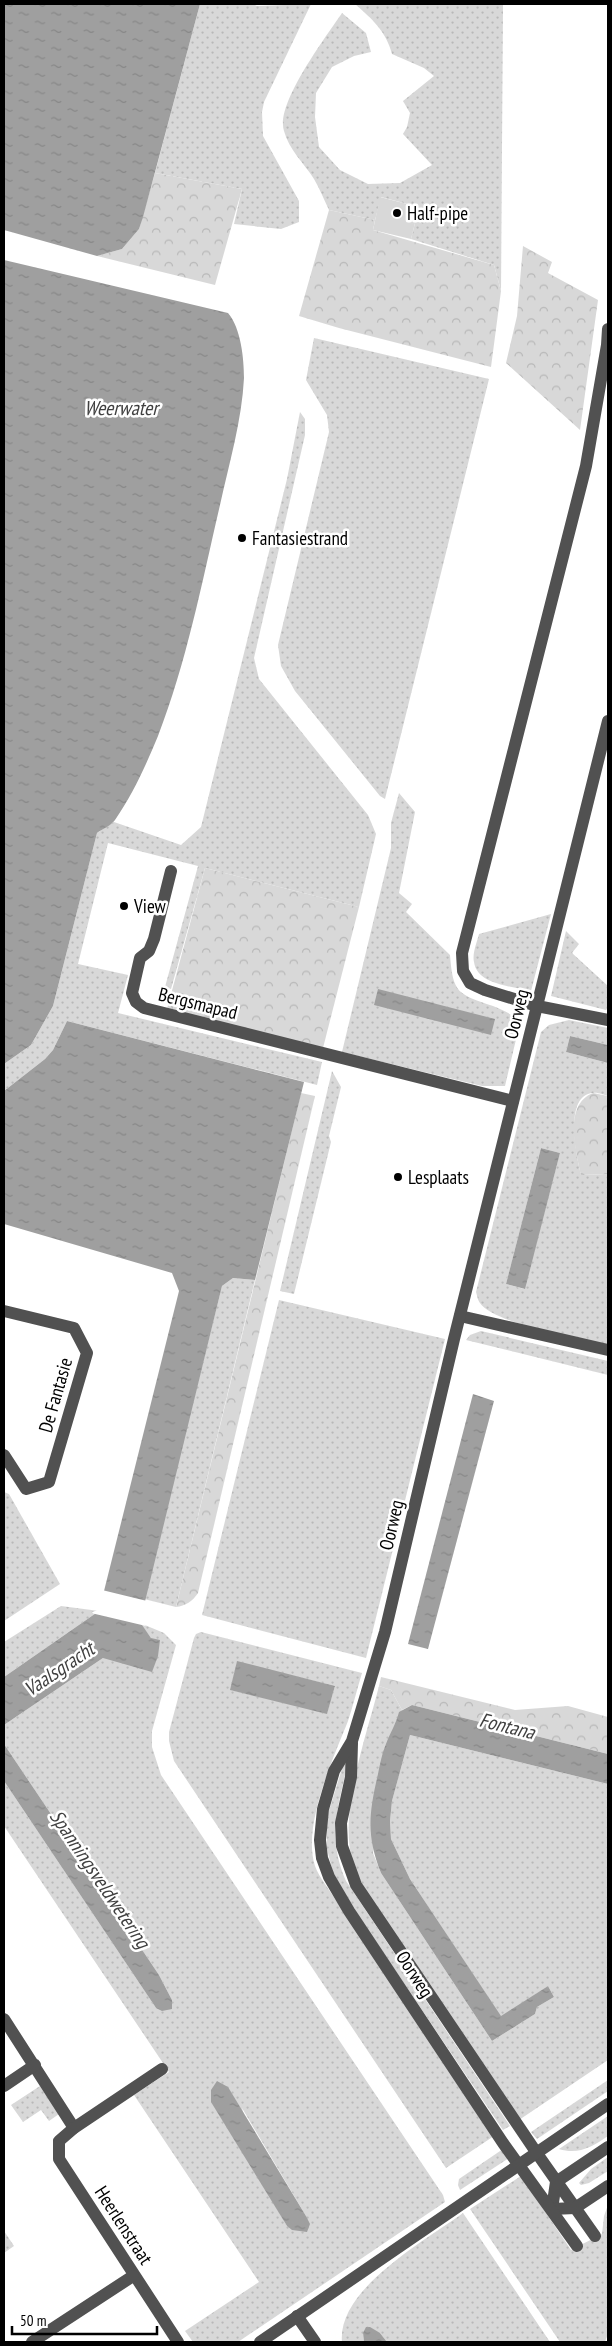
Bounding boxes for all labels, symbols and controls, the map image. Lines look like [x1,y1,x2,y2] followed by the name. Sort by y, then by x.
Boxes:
[407,201,468,225] place label: Half-pipe
[391,207,403,219] marker: Half-pipe
[84,395,160,421] water label: Weerwater
[252,526,348,550] place label: Fantasiestrand
[236,532,248,544] marker: Fantasiestrand
[133,894,167,918] place label: View
[118,900,130,912] marker: View
[156,982,240,1024] street label: Bergsmapad
[498,986,534,1042] street label: Oorweg
[408,1165,469,1189] place label: Lesplaats
[392,1171,404,1183] marker: Lesplaats
[33,1355,77,1435] street label: De Fantasie
[374,1498,408,1552] street label: Oorweg
[19,1635,101,1702] water label: Vaalsgracht
[477,1707,538,1746] water label: Fontana
[44,1805,157,1954] water label: Spanningsveldwetering
[391,1946,439,2002] street label: Oorweg
[90,2181,159,2269] street label: Heerlenstraat
[12,2304,158,2336] scale bar
[20,2311,46,2330] text: 50 m

